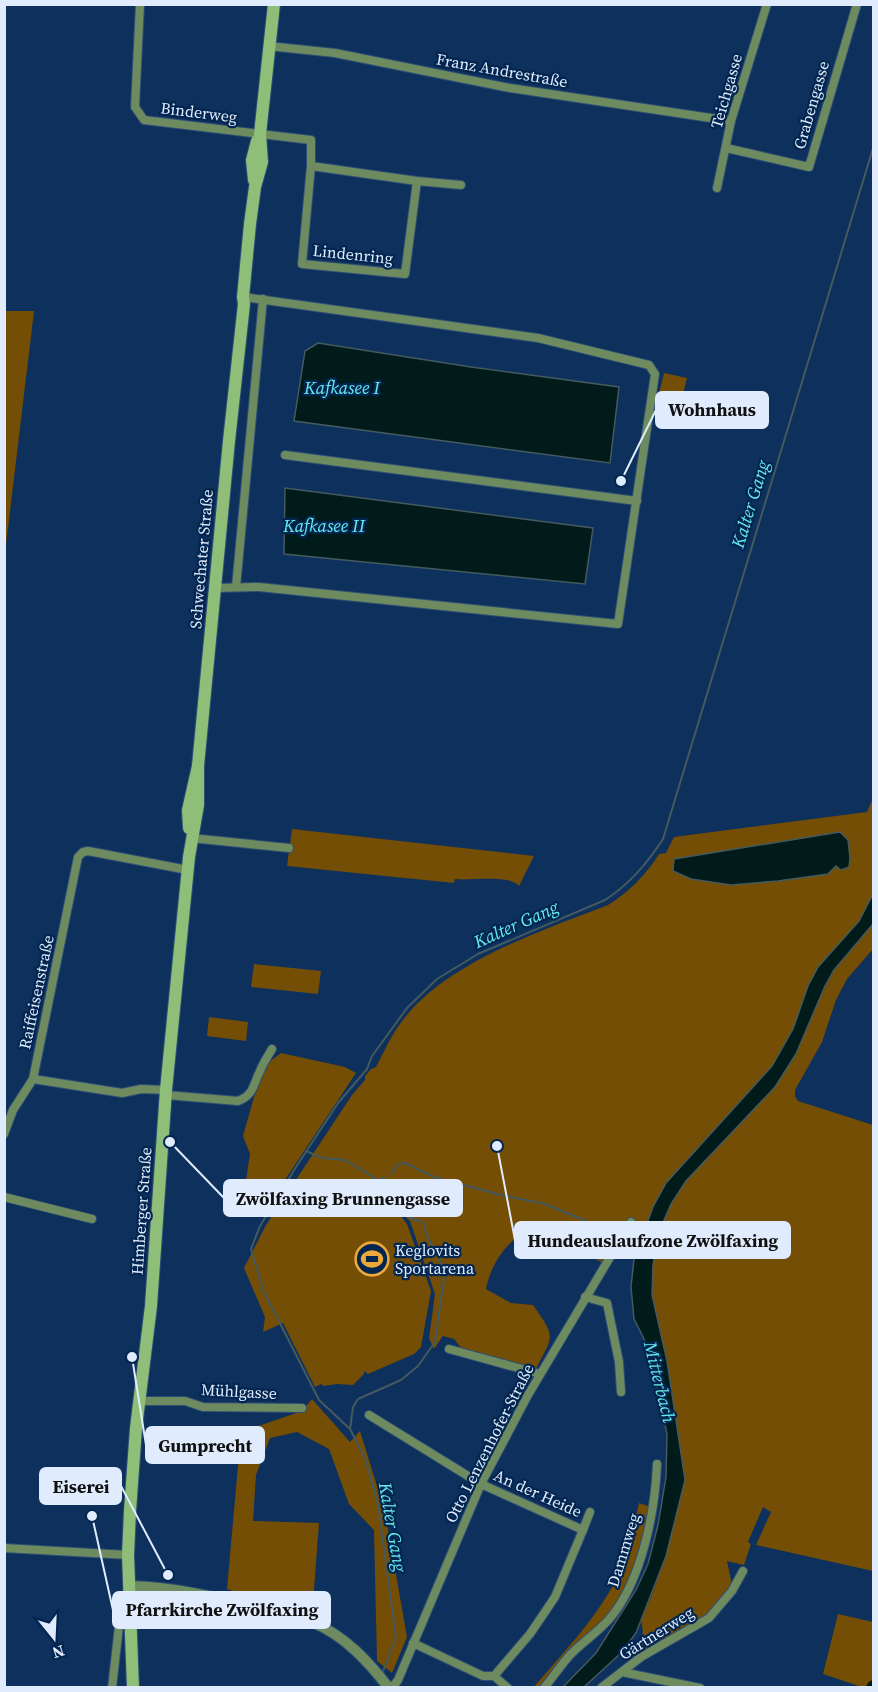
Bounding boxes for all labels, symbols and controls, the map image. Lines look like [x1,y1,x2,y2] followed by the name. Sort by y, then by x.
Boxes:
[435,48,569,92] street label: Franz Andrestraße
[705,51,747,131] street label: Teichgasse
[788,58,834,152] street label: Grabengasse
[159,96,239,128] street label: Binderweg
[312,239,394,269] street label: Lindenring
[303,375,380,400] water label: Kafkasee I
[656,392,768,428] callout: Wohnhaus
[668,397,756,422] text: Wohnhaus
[724,456,776,552] water label: Kalter Gang
[184,488,218,630] street label: Schwechater Straße
[282,513,366,538] water label: Kafkasee II
[469,894,564,954] water label: Kalter Gang
[13,933,59,1051] street label: Raiffeisenstraße
[126,1146,156,1276] street label: Himberger Straße
[224,1180,462,1216] callout: Zwölfaxing Brunnengasse
[236,1186,450,1211] text: Zwölfaxing Brunnengasse
[515,1222,790,1258] callout: Hundeauslaufzone Zwölfaxing
[528,1228,779,1253] text: Hundeauslaufzone Zwölfaxing
[395,1239,475,1279] place label: Keglovits Sportarena
[354,1241,390,1277] sports icon: Keglovits Sportarena
[638,1338,682,1426] water label: Mitterbach
[439,1360,539,1526] street label: Otto Lenzenhofer-Straße
[201,1378,277,1404] street label: Mühlgasse
[146,1427,264,1463] callout: Gumprecht
[158,1433,252,1458] text: Gumprecht
[490,1464,586,1522] street label: An der Heide
[40,1468,121,1504] callout: Eiserei
[52,1474,110,1499] text: Eiserei
[373,1479,413,1575] water label: Kalter Gang
[601,1510,645,1590] street label: Dammweg
[113,1592,330,1628] callout: Pfarrkirche Zwölfaxing
[126,1597,319,1622] text: Pfarrkirche Zwölfaxing
[614,1601,698,1665] street label: Gärtnerweg
[24,1608,84,1668] north arrow
[49,1640,68,1665] text: N

